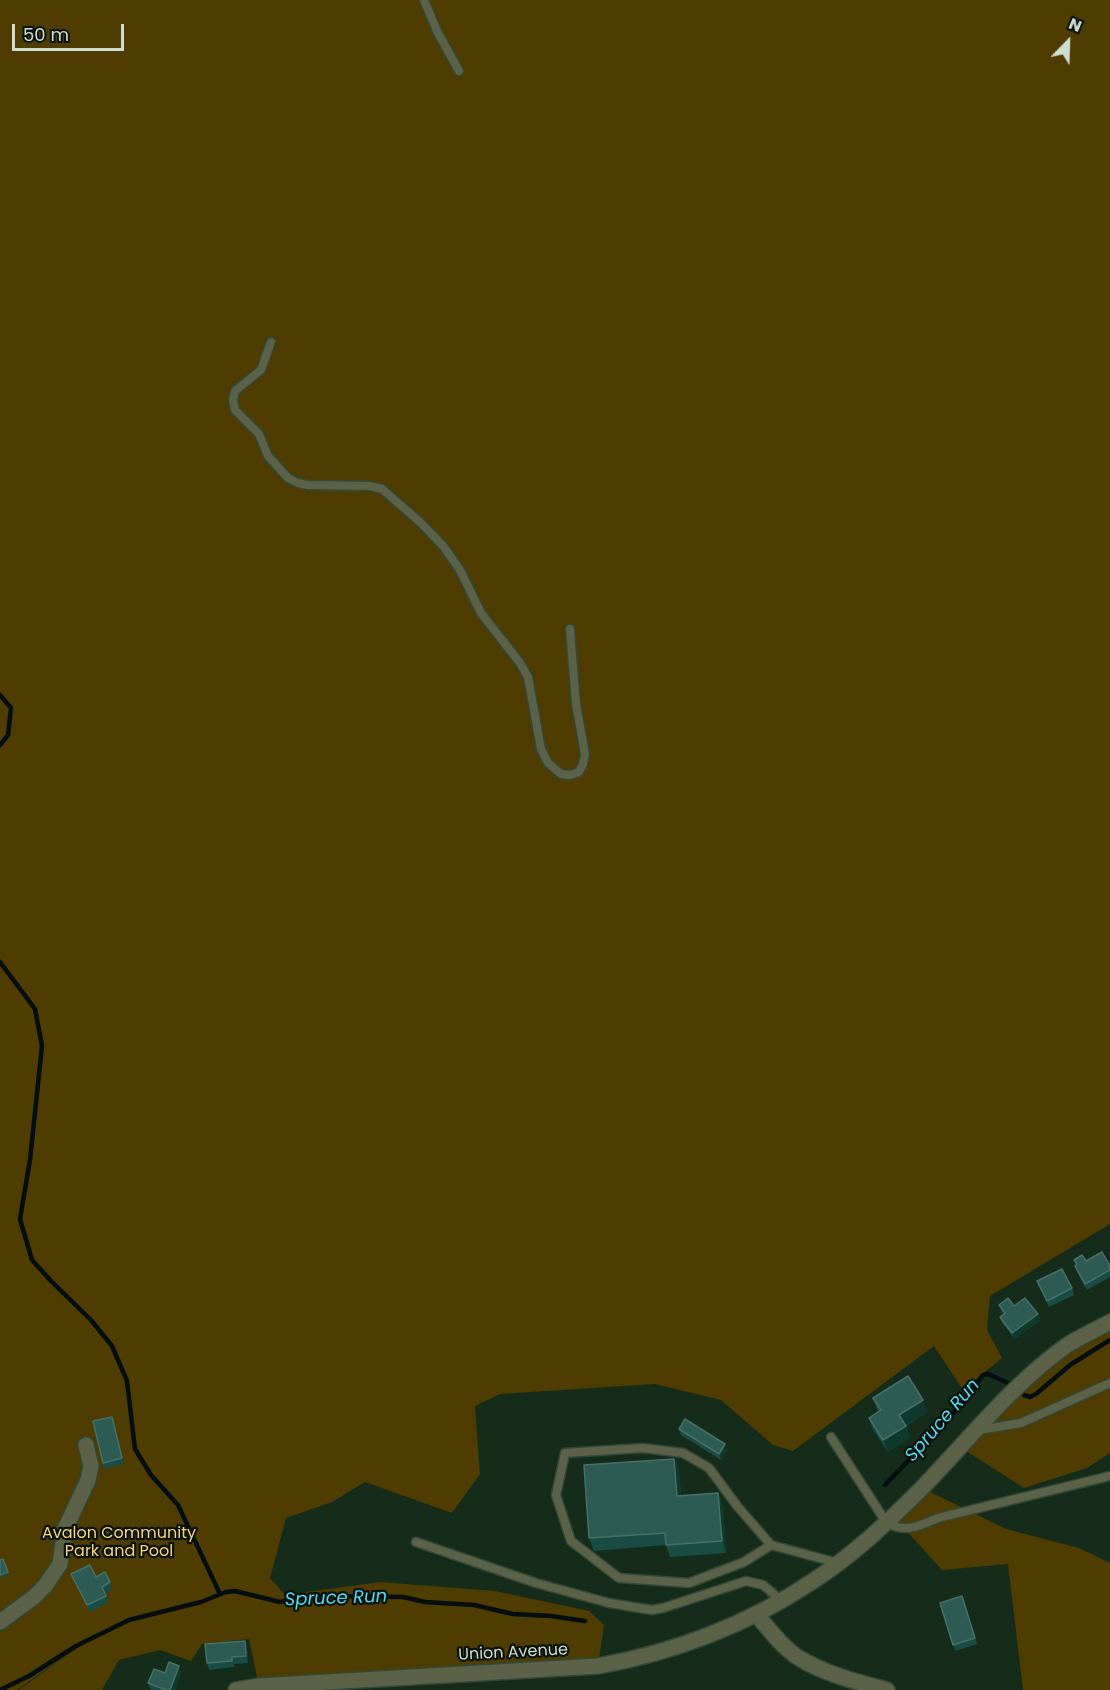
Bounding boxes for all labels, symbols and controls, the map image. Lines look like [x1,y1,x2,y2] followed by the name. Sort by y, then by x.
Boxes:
[15,12,128,50] scale bar
[1038,12,1098,72] north arrow
[1065,12,1085,38] text: N
[23,22,69,47] text: 50 m
[901,1375,985,1467] water label: Spruce Run
[42,1524,196,1562] park label: Avalon Community Park and Pool
[284,1586,388,1612] water label: Spruce Run
[458,1641,568,1665] street label: Union Avenue

